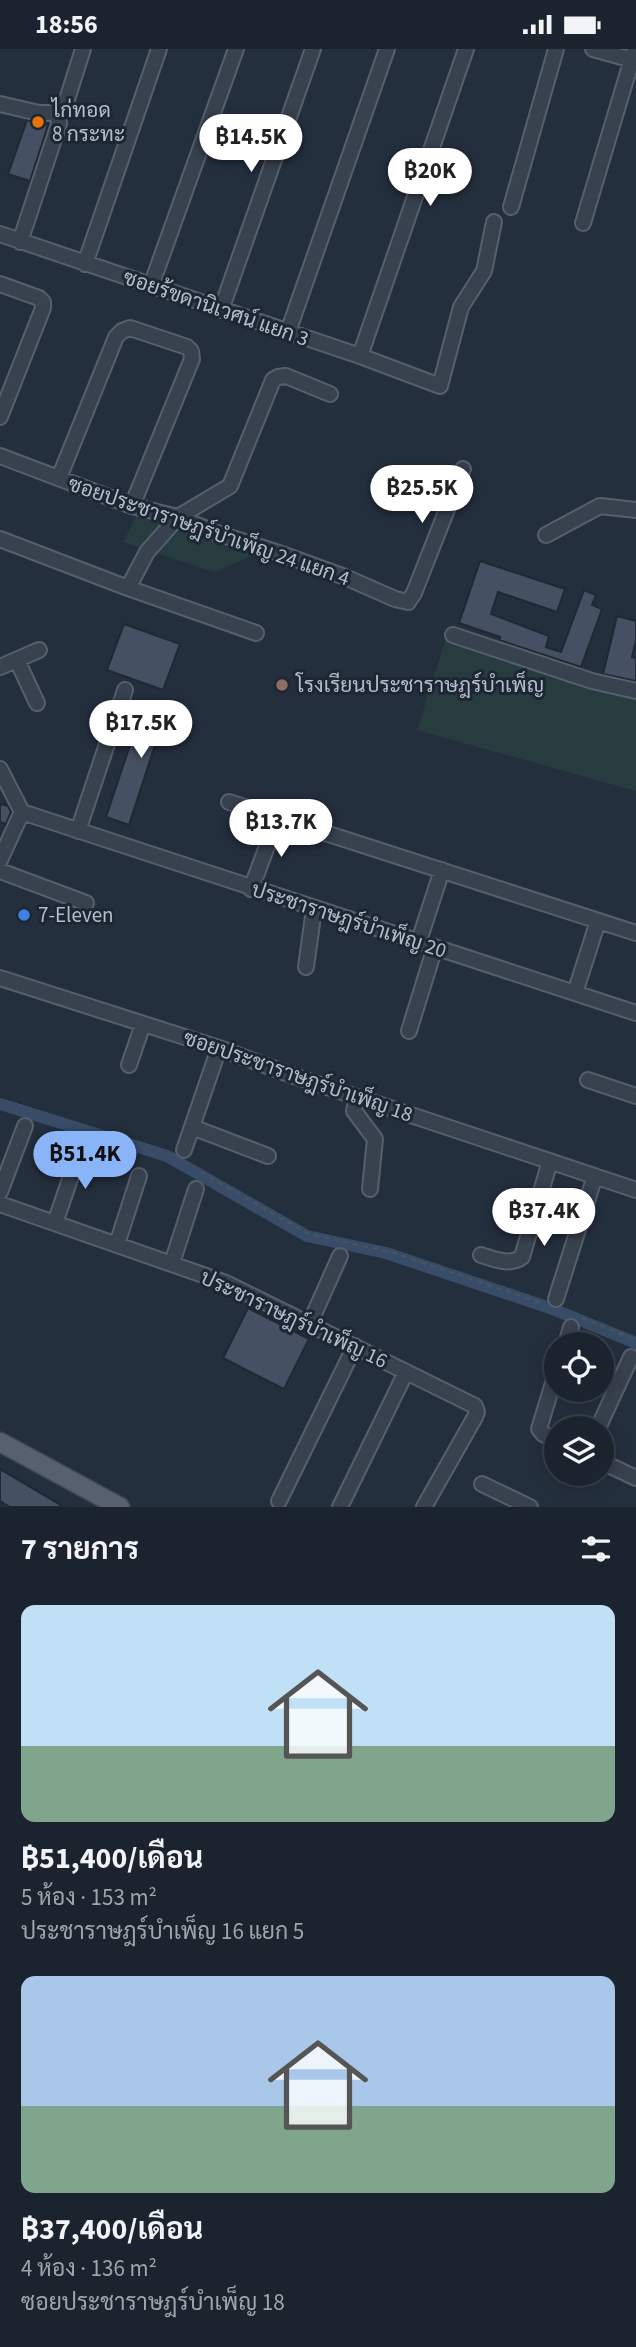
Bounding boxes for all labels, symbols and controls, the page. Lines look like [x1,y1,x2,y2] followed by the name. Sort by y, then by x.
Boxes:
[35,6,98,43] text: 18:56
[50,95,125,149] place label: ไก่ทอด 8 กระทะ
[30,114,46,130] marker: ไก่ทอด 8 กระทะ
[194,115,308,174] pin: ฿14.5K
[215,120,287,153] text: ฿14.5K
[389,149,471,208] pin: ฿20K
[404,154,456,187] text: ฿20K
[119,262,313,354] street label: ซอยร้ขดานิเวศน์ แยก 3
[365,465,479,525] pin: ฿25.5K
[64,469,354,593] street label: ซอยประชาราษฎร์บำเพ็ญ 24 แยก 4
[386,471,458,504] text: ฿25.5K
[295,670,544,700] place label: โรงเรียนประชาราษฎร์บำเพ็ญ
[274,677,290,693] marker: โรงเรียนประชาราษฎร์บำเพ็ญ
[84,701,198,760] pin: ฿17.5K
[105,706,177,739] text: ฿17.5K
[224,799,338,859] pin: ฿13.7K
[245,805,317,838] text: ฿13.7K
[248,874,450,966] street label: ประชาราษฎร์บำเพ็ญ 20
[38,900,114,930] place label: 7-Eleven
[16,907,32,923] marker: 7-Eleven
[179,1023,417,1129] street label: ซอยประชาราษฎร์บำเพ็ญ 18
[28,1131,142,1191] pin: ฿51.4K
[49,1137,121,1170] text: ฿51.4K
[487,1189,601,1248] pin: ฿37.4K
[508,1194,580,1227] text: ฿37.4K
[195,1262,393,1376] street label: ประชาราษฎร์บำเพ็ญ 16
[544,1332,614,1486] map controls
[544,1332,614,1402] button: locate
[544,1416,614,1486] button: layers
[21,1528,139,1571] text: 7 รายการ
[577,1530,615,1568] icon: filters
[255,1651,381,1777] icon: home
[21,1837,203,1880] text: ฿51,400/เดือน
[21,1881,157,1914] text: 5 ห้อง · 153 m²
[21,1915,304,1948] text: ประชาราษฎร์บำเพ็ญ 16 แยก 5
[255,2022,381,2148] icon: home
[21,2208,203,2251] text: ฿37,400/เดือน
[21,2252,157,2285] text: 4 ห้อง · 136 m²
[21,2286,285,2319] text: ซอยประชาราษฎร์บำเพ็ญ 18

